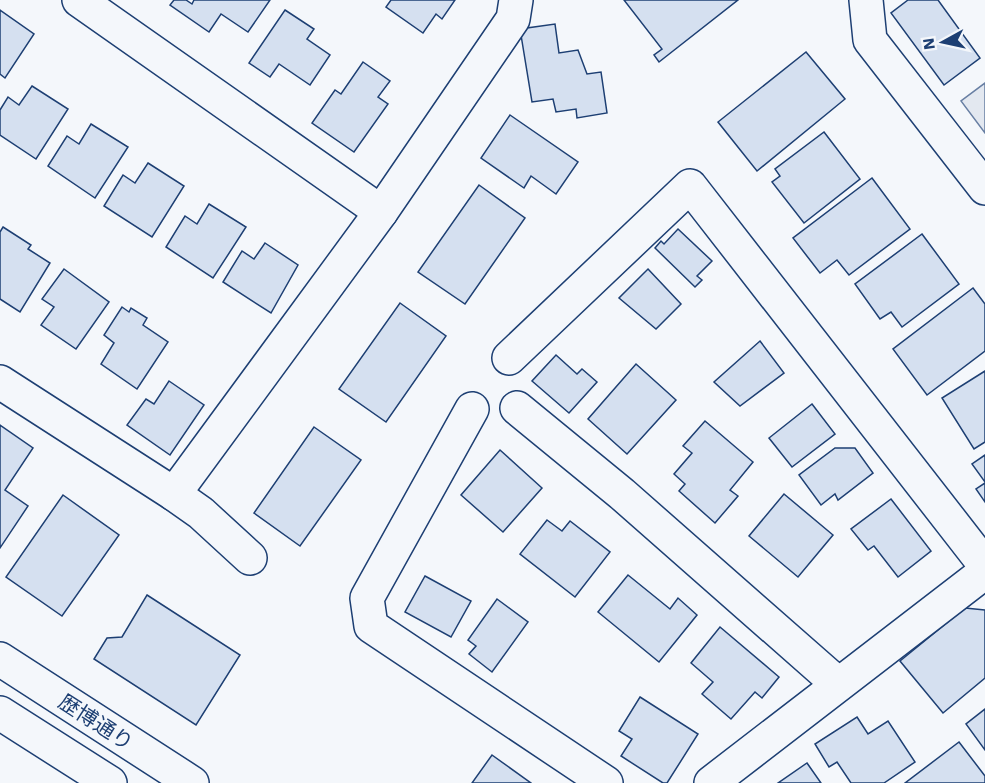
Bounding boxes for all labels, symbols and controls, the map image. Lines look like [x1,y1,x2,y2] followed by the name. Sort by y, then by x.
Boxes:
[913,12,973,72] north arrow
[918,37,939,51] text: N
[54,689,138,755] street label: 歴博通り

